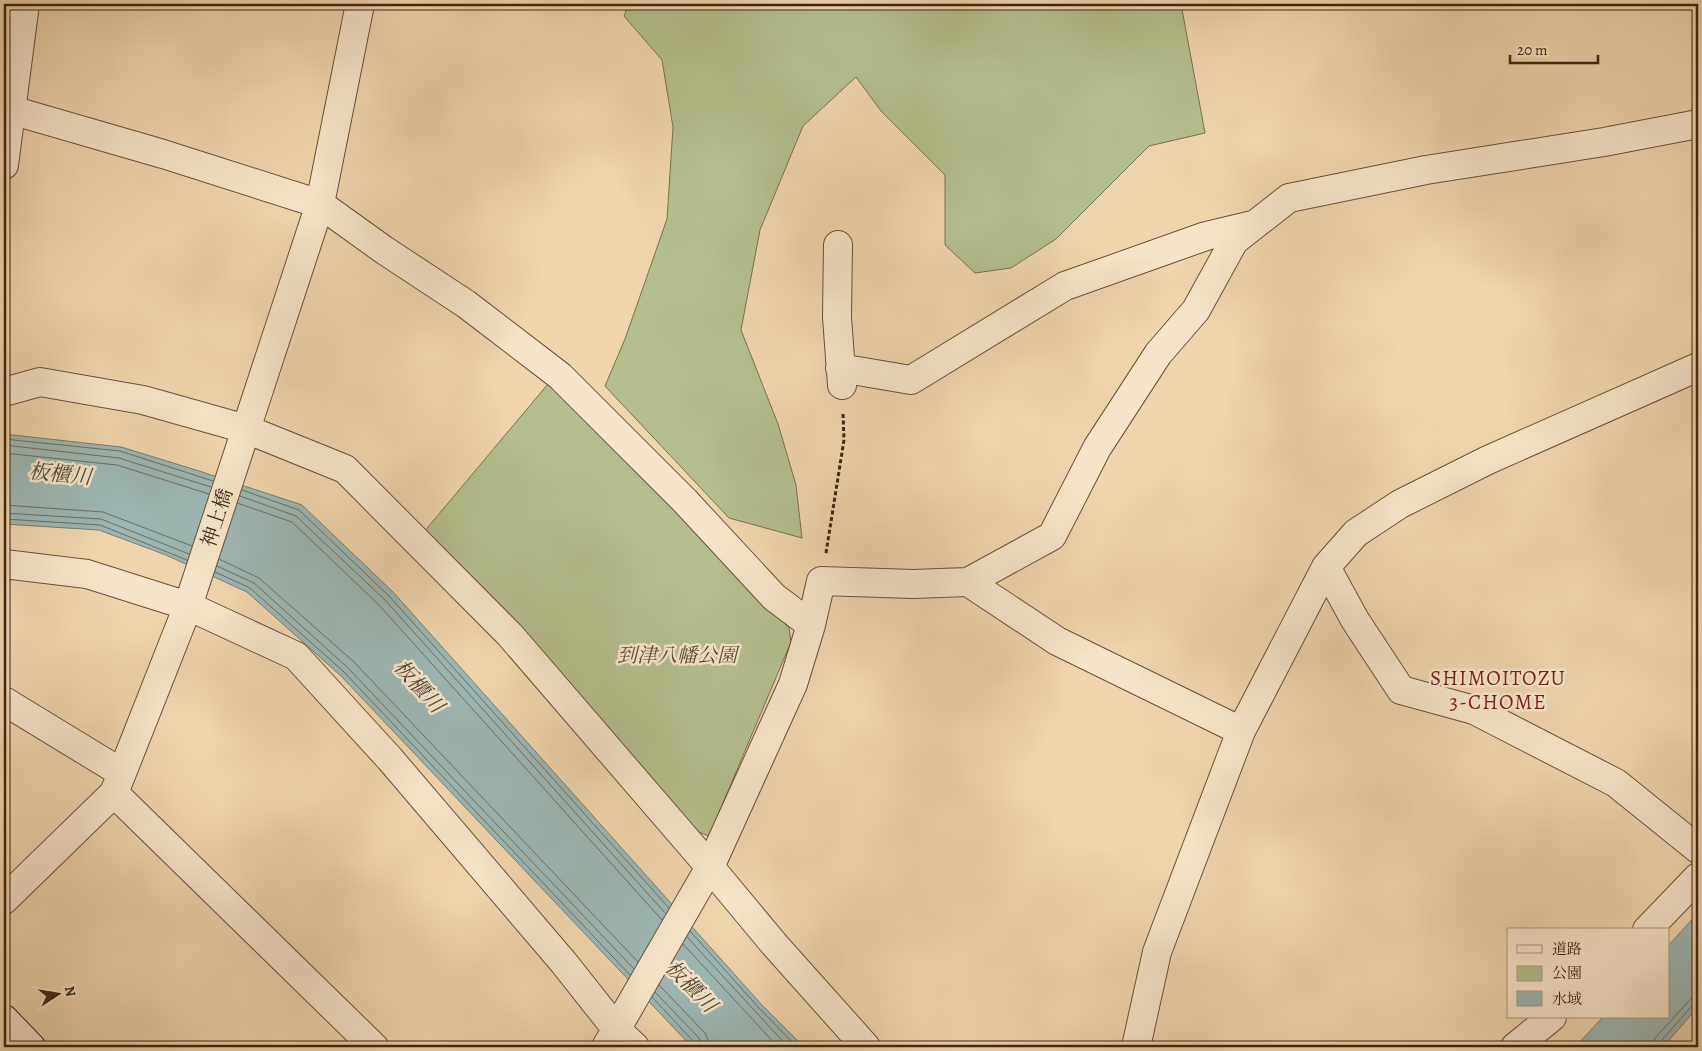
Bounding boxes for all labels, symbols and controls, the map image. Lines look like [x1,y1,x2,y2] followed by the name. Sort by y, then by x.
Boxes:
[1510,32,1597,64] scale bar
[1517,40,1548,60] text: 20 m
[27,457,95,491] water label: 板櫃川
[195,485,239,551] street label: 神上橋
[617,642,740,669] park label: 到津八幡公園
[388,653,452,720] water label: 板櫃川
[1430,664,1566,716] district label: SHIMOITOZU 3-CHOME
[1507,928,1670,1018] legend
[1552,939,1582,959] text: 道路
[659,954,724,1020] water label: 板櫃川
[1552,963,1582,983] text: 公園
[32,968,82,1018] north arrow
[60,984,81,998] text: N
[1552,989,1582,1009] text: 水域

